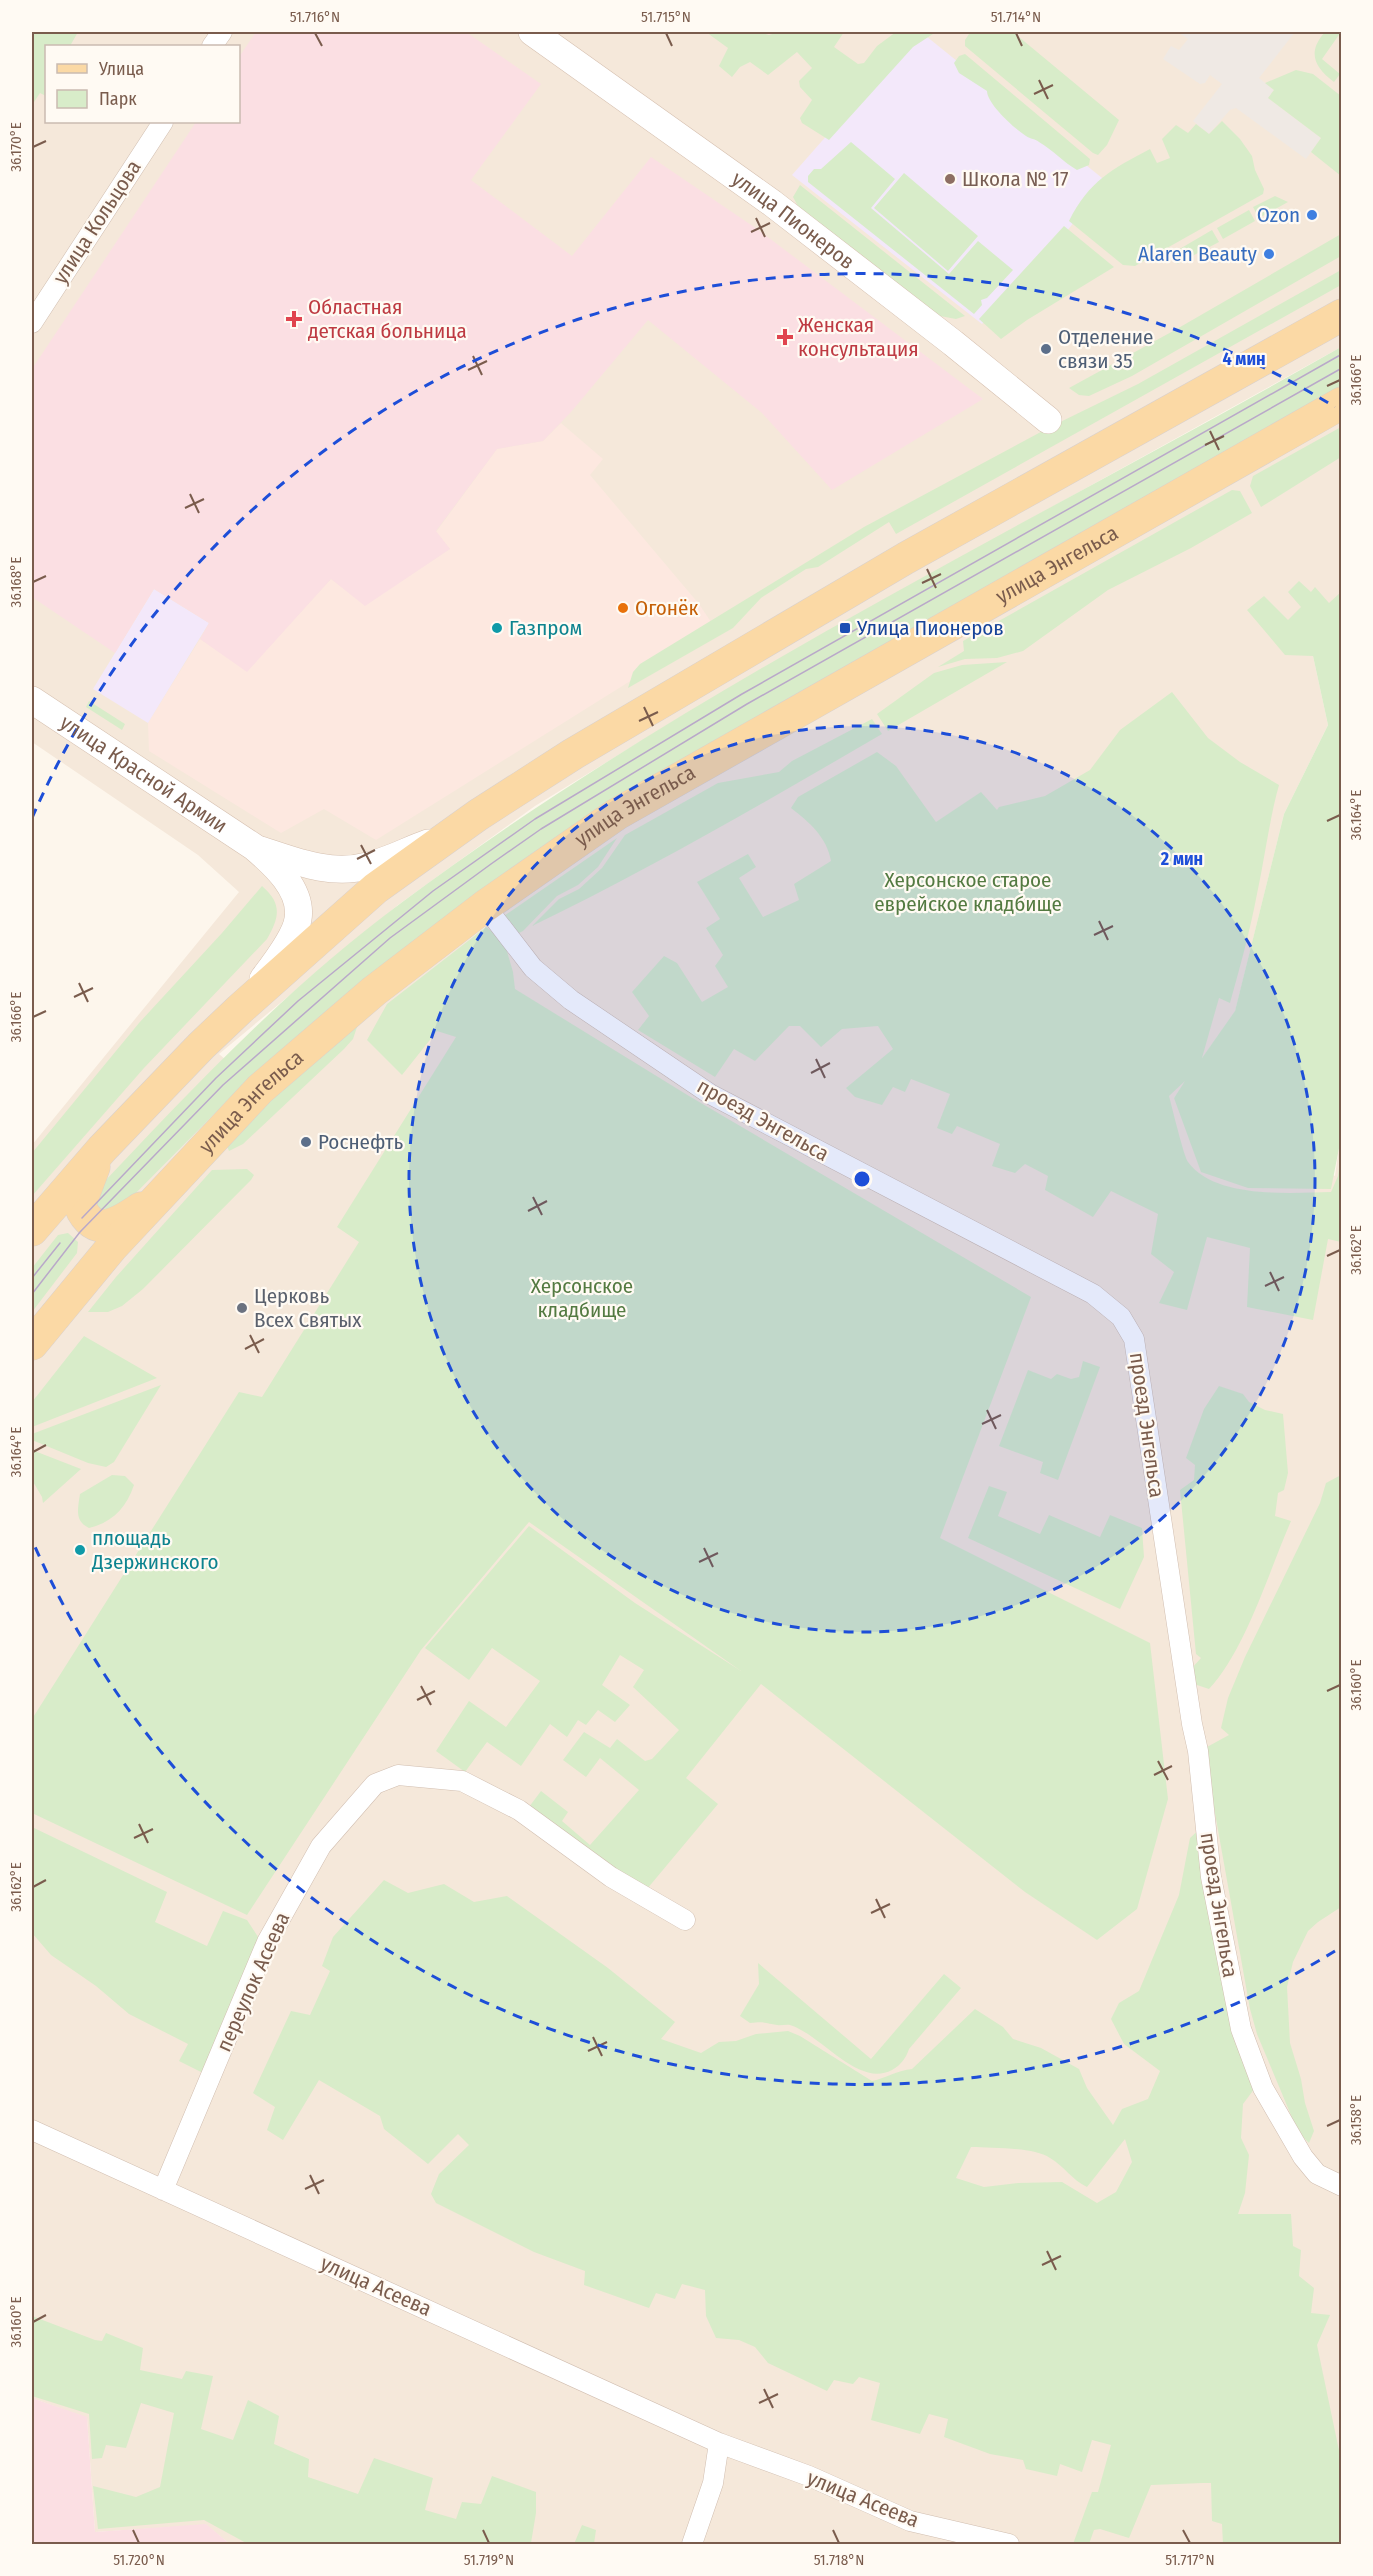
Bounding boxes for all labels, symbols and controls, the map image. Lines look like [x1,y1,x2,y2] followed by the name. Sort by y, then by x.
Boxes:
[290,8,340,26] text: 51.716°N
[641,8,691,26] text: 51.715°N
[991,8,1041,26] text: 51.714°N
[45,45,240,123] legend
[98,58,144,80] text: Улица
[99,88,137,110] text: Парк
[7,122,25,172] text: 36.170°E
[47,155,147,289] street label: улица Кольцова
[727,166,860,275] street label: улица Пионеров
[962,166,1069,192] place label: Школа № 17
[943,172,957,186] marker: Школа № 17
[1257,202,1300,228] place label: Ozon
[1305,208,1319,222] marker: Ozon
[1138,241,1258,267] place label: Alaren Beauty
[1262,247,1276,261] marker: Alaren Beauty
[308,294,467,344] place label: Областная детская больница
[285,310,303,328] marker: Областная детская больница
[798,312,919,362] place label: Женская консультация
[1058,324,1154,374] place label: Отделение связи 35
[776,328,794,346] marker: Женская консультация
[1039,342,1053,356] marker: Отделение связи 35
[1222,348,1266,370] text: 4 мин
[1347,355,1365,405] text: 36.166°E
[991,520,1123,610] street label: улица Энгельса
[7,557,25,607] text: 36.168°E
[635,595,698,621] place label: Огонёк
[616,601,630,615] marker: Огонёк
[509,615,582,641] place label: Газпром
[856,615,1004,641] place label: Улица Пионеров
[490,621,504,635] marker: Газпром
[838,621,852,635] marker: Улица Пионеров
[55,709,232,839] street label: улица Красной Армии
[570,759,700,852] street label: улица Энгельса
[1347,790,1365,840] text: 36.164°E
[1160,848,1203,870] text: 2 мин
[874,867,1062,917] park label: Херсонское старое еврейское кладбище
[7,992,25,1042] text: 36.166°E
[194,1045,309,1159] street label: улица Энгельса
[693,1073,833,1167] street label: проезд Энгельса
[318,1129,403,1155] place label: Роснефть
[299,1135,313,1149] marker: Роснефть
[852,1169,872,1189] centre of rings
[1347,1225,1365,1275] text: 36.162°E
[531,1273,633,1323] park label: Херсонское кладбище
[254,1283,362,1333] place label: Церковь Всех Святых
[235,1301,249,1315] marker: Церковь Всех Святых
[1124,1351,1170,1499] street label: проезд Энгельса
[7,1427,25,1477] text: 36.164°E
[91,1525,219,1575] place label: площадь Дзержинского
[73,1543,87,1557] marker: площадь Дзержинского
[1347,1659,1365,1711] text: 36.160°E
[1195,1831,1243,1979] street label: проезд Энгельса
[7,1862,25,1912] text: 36.162°E
[211,1908,295,2056] street label: переулок Асеева
[1347,2095,1365,2145] text: 36.158°E
[317,2250,435,2322] street label: улица Асеева
[7,2296,25,2348] text: 36.160°E
[803,2465,923,2533] street label: улица Асеева
[113,2551,165,2569] text: 51.720°N
[464,2551,514,2569] text: 51.719°N
[814,2551,864,2569] text: 51.718°N
[1165,2551,1215,2569] text: 51.717°N

